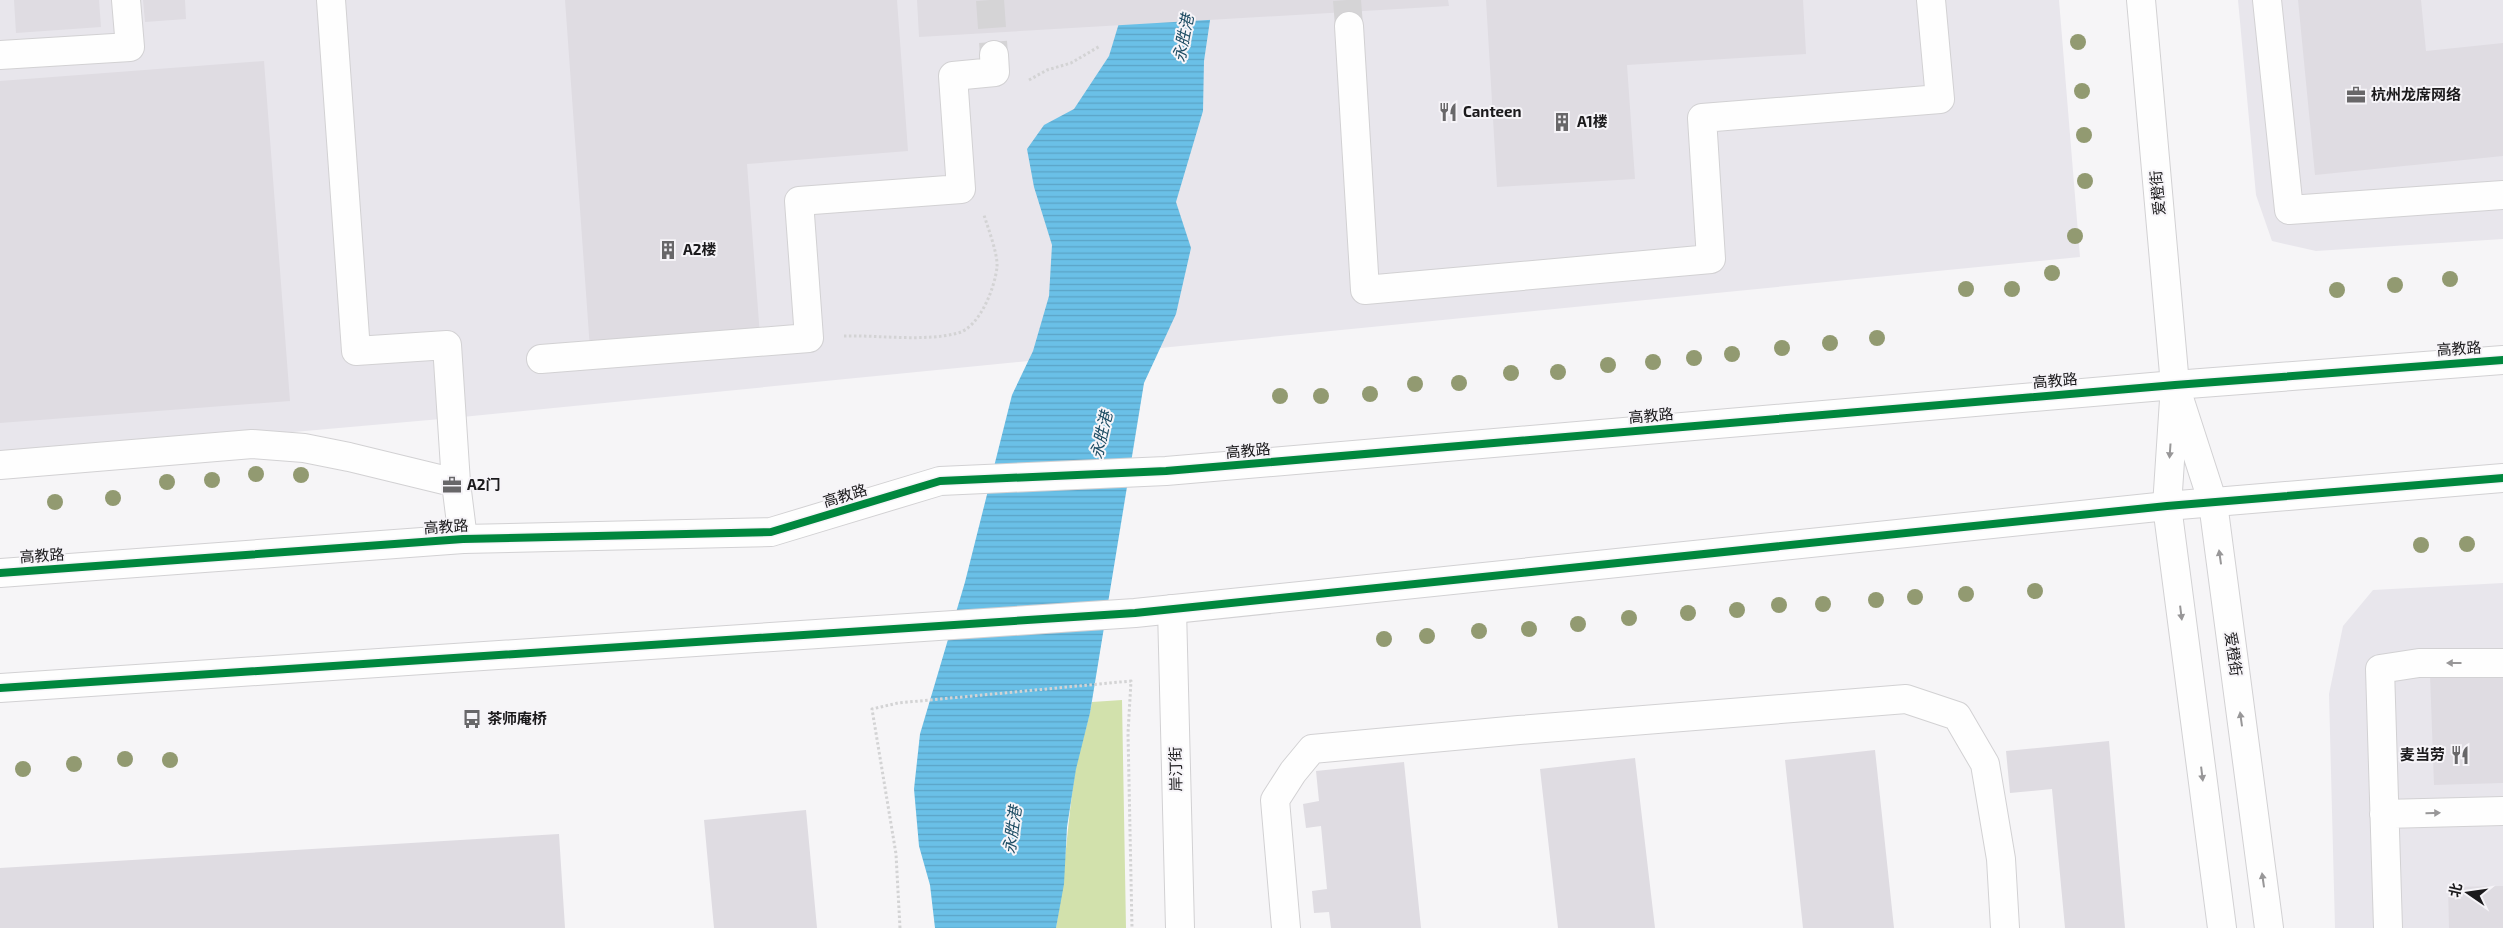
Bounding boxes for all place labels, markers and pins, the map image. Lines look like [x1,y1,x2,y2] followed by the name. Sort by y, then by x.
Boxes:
[2345,84,2367,106] office icon: 杭州龙席网络
[2371,85,2461,103] place label: 杭州龙席网络
[1437,101,1459,123] restaurant icon: Canteen
[1463,102,1521,120] place label: Canteen
[1551,111,1573,133] building icon: A1楼
[1577,112,1608,130] place label: A1楼
[657,239,679,261] building icon: A2楼
[683,240,717,258] place label: A2楼
[441,474,463,496] office icon: A2门
[467,475,501,493] place label: A2门
[461,708,483,730] bus stop icon: 茶师庵桥
[487,709,547,727] place label: 茶师庵桥
[2449,744,2471,766] restaurant icon: 麦当劳
[2400,745,2445,763] place label: 麦当劳

